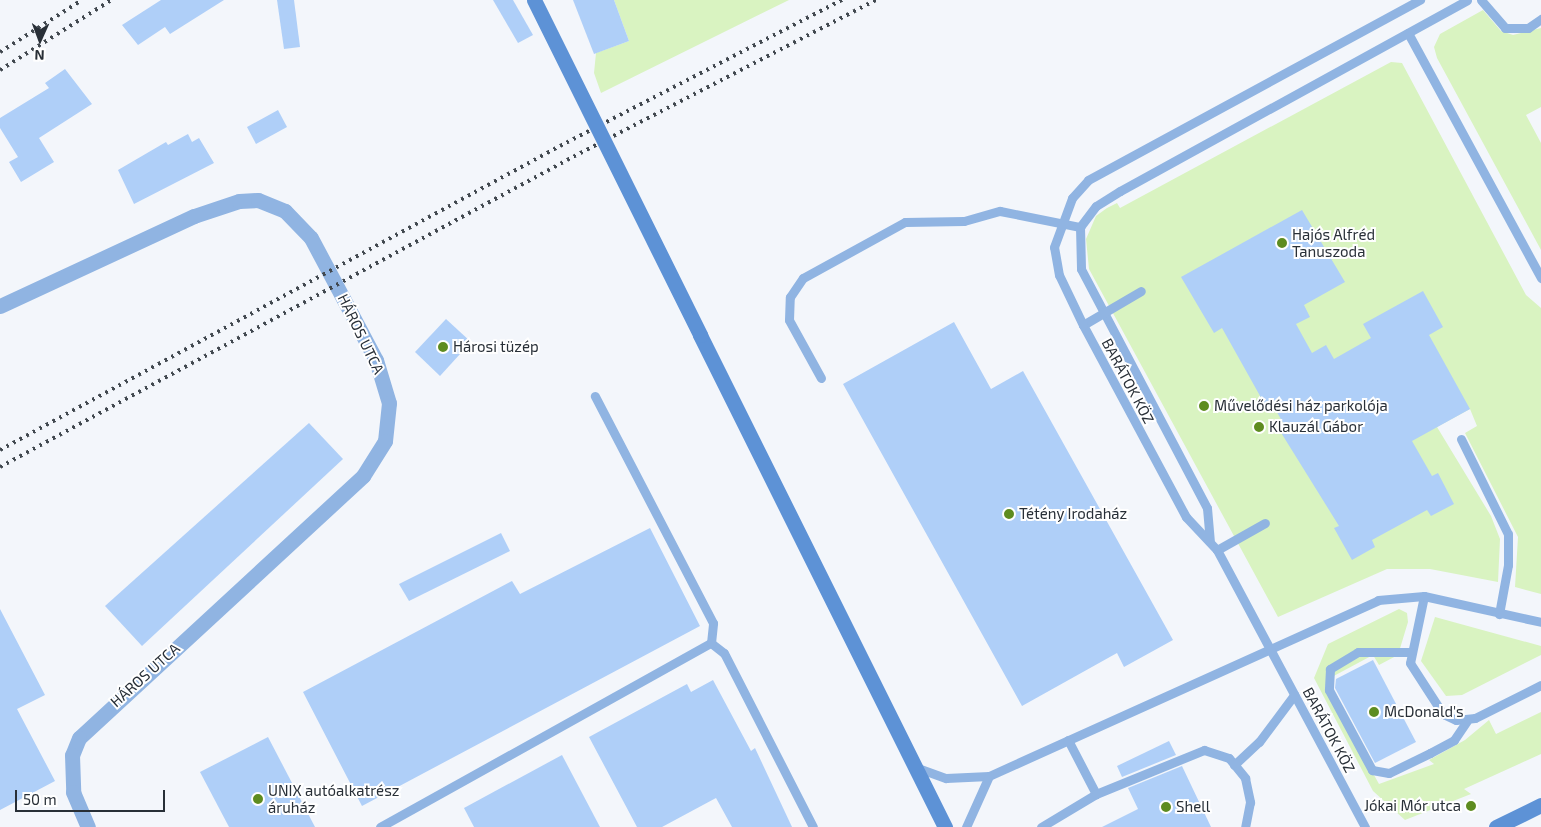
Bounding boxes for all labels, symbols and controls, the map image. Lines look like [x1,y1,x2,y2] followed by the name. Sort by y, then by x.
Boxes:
[15,15,65,65] north arrow
[34,47,45,64] text: N
[1292,225,1375,260] place label: Hajós Alfréd Tanuszoda
[1276,237,1288,249] marker: Hajós Alfréd Tanuszoda
[334,291,388,377] street label: HÁROS UTCA
[1098,335,1158,427] street label: BARÁTOK KÖZ
[453,338,539,356] place label: Hárosi tüzép
[437,341,449,353] marker: Hárosi tüzép
[1214,397,1388,415] place label: Művelődési ház parkolója
[1198,400,1210,412] marker: Művelődési ház parkolója
[1269,418,1364,436] place label: Klauzál Gábor
[1253,421,1265,433] marker: Klauzál Gábor
[1019,505,1128,523] place label: Tétény Irodaház
[1003,508,1015,520] marker: Tétény Irodaház
[107,639,183,711] street label: HÁROS UTCA
[1299,684,1359,776] street label: BARÁTOK KÖZ
[1384,703,1464,721] place label: McDonald's
[1368,706,1380,718] marker: McDonald's
[18,780,168,812] scale bar
[268,781,399,816] place label: UNIX autóalkatrész áruház
[23,790,57,808] text: 50 m
[252,793,264,805] marker: UNIX autóalkatrész áruház
[1364,797,1461,815] place label: Jókai Mór utca
[1176,798,1210,816] place label: Shell
[1465,800,1477,812] marker: Jókai Mór utca
[1160,801,1172,813] marker: Shell

